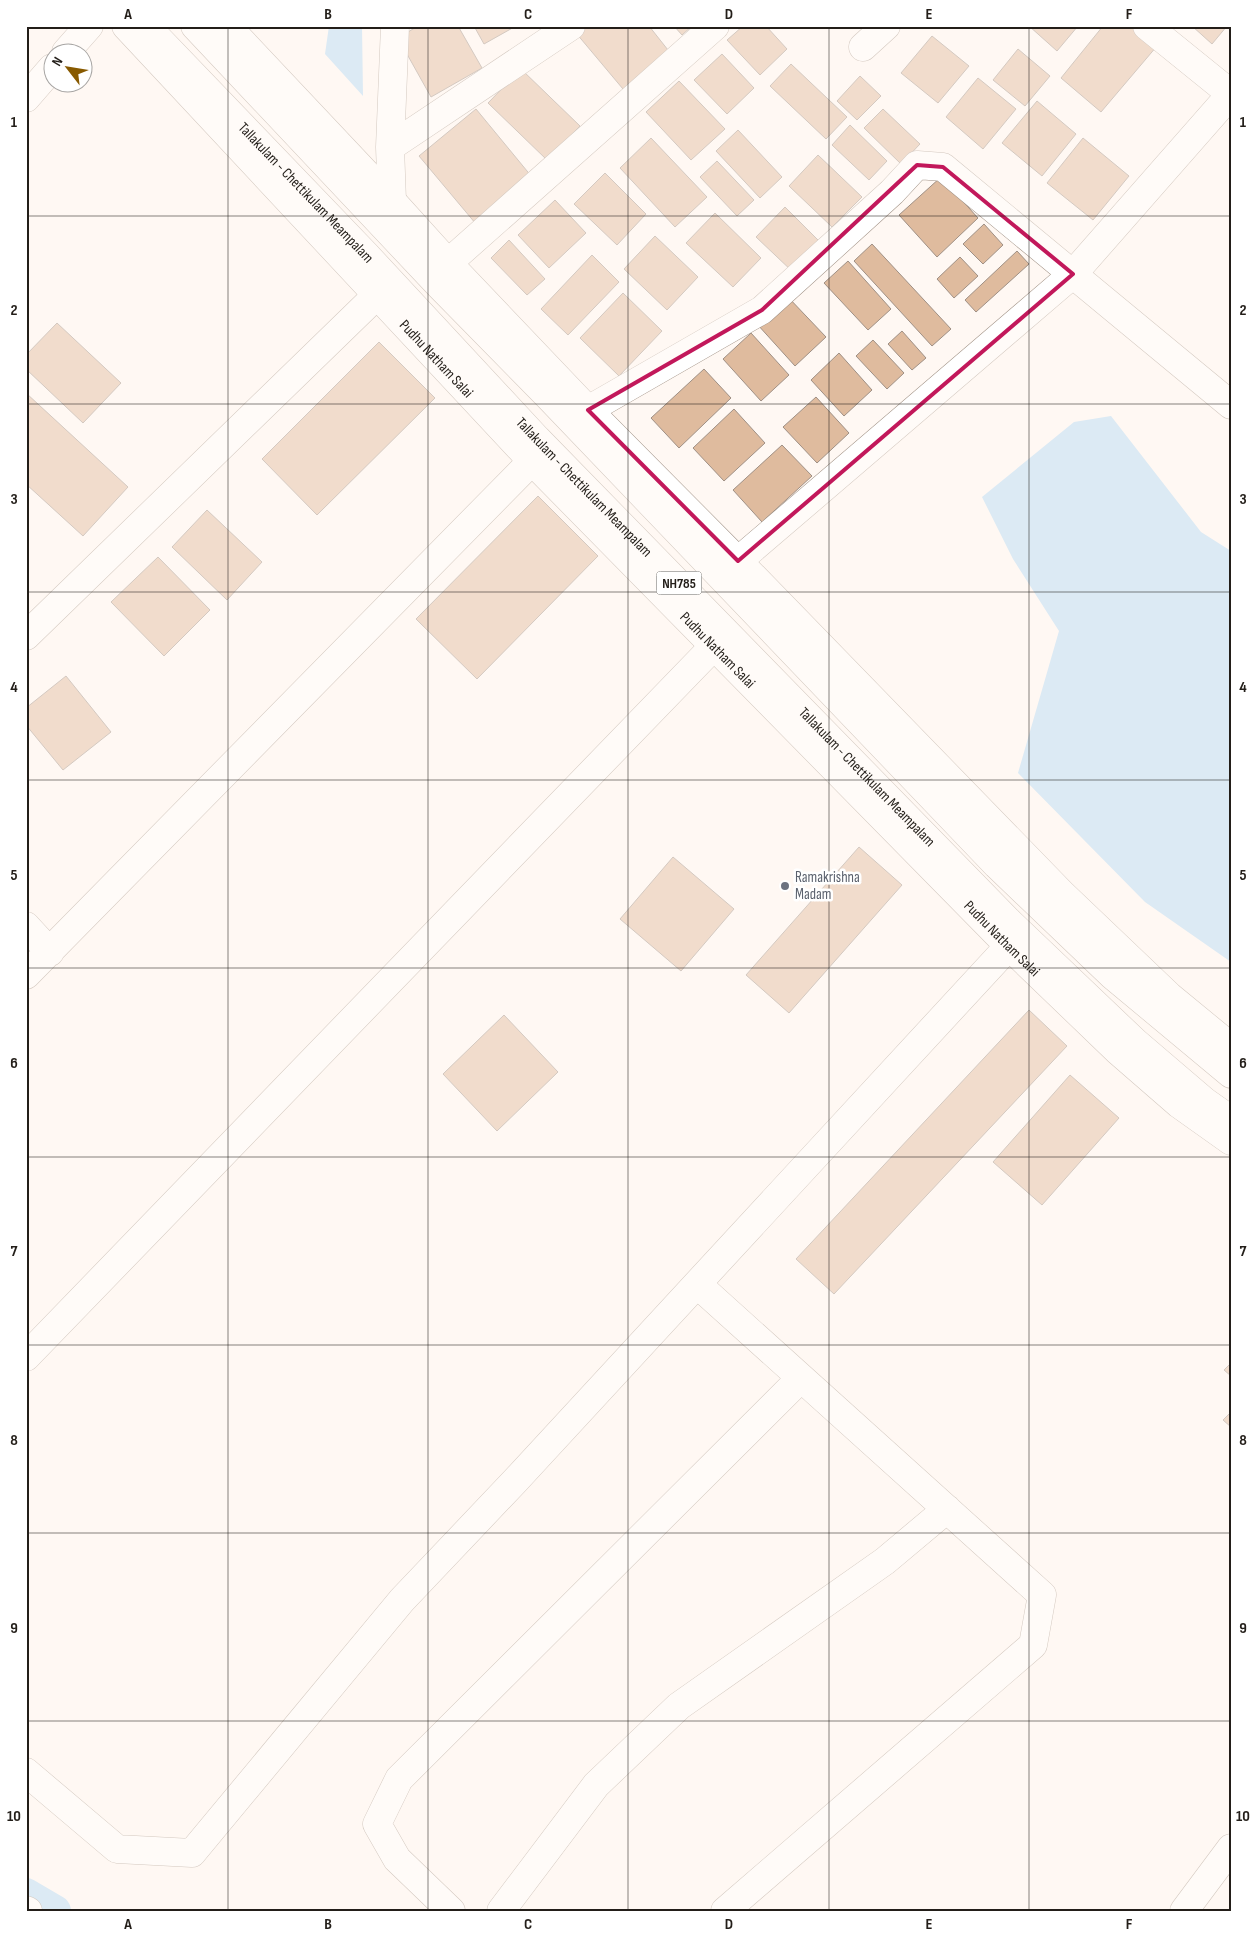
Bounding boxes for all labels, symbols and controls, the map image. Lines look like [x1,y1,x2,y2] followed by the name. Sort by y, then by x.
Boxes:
[123,5,132,24] text: A
[324,5,332,24] text: B
[524,5,532,24] text: C
[725,5,733,24] text: D
[926,5,933,24] text: E
[1126,5,1133,24] text: F
[42,42,92,92] north arrow
[48,54,66,69] text: N
[11,113,18,132] text: 1
[1240,113,1247,132] text: 1
[234,119,378,267] street label: Tallakulam - Chettikulam Meampalam
[10,301,18,320] text: 2
[1239,301,1247,320] text: 2
[395,316,477,402] street label: Pudhu Natham Salai
[512,413,656,561] street label: Tallakulam - Chettikulam Meampalam
[10,490,18,509] text: 3
[1239,490,1247,509] text: 3
[656,572,702,594] road number: NH785
[676,608,759,693] street label: Pudhu Natham Salai
[10,678,18,697] text: 4
[1239,678,1247,697] text: 4
[794,703,939,851] street label: Tallakulam - Chettikulam Meampalam
[10,866,18,885] text: 5
[1239,866,1247,885] text: 5
[795,868,860,904] place label: Ramakrishna Madam
[779,880,791,892] marker: Ramakrishna Madam
[960,897,1044,981] street label: Pudhu Natham Salai
[10,1054,18,1073] text: 6
[1239,1054,1247,1073] text: 6
[11,1242,18,1261] text: 7
[1240,1242,1247,1261] text: 7
[10,1431,18,1450] text: 8
[1239,1431,1247,1450] text: 8
[10,1619,18,1638] text: 9
[1239,1619,1247,1638] text: 9
[7,1807,21,1826] text: 10
[1236,1807,1250,1826] text: 10
[123,1915,132,1934] text: A
[324,1915,332,1934] text: B
[524,1915,532,1934] text: C
[725,1915,733,1934] text: D
[926,1915,933,1934] text: E
[1126,1915,1133,1934] text: F

